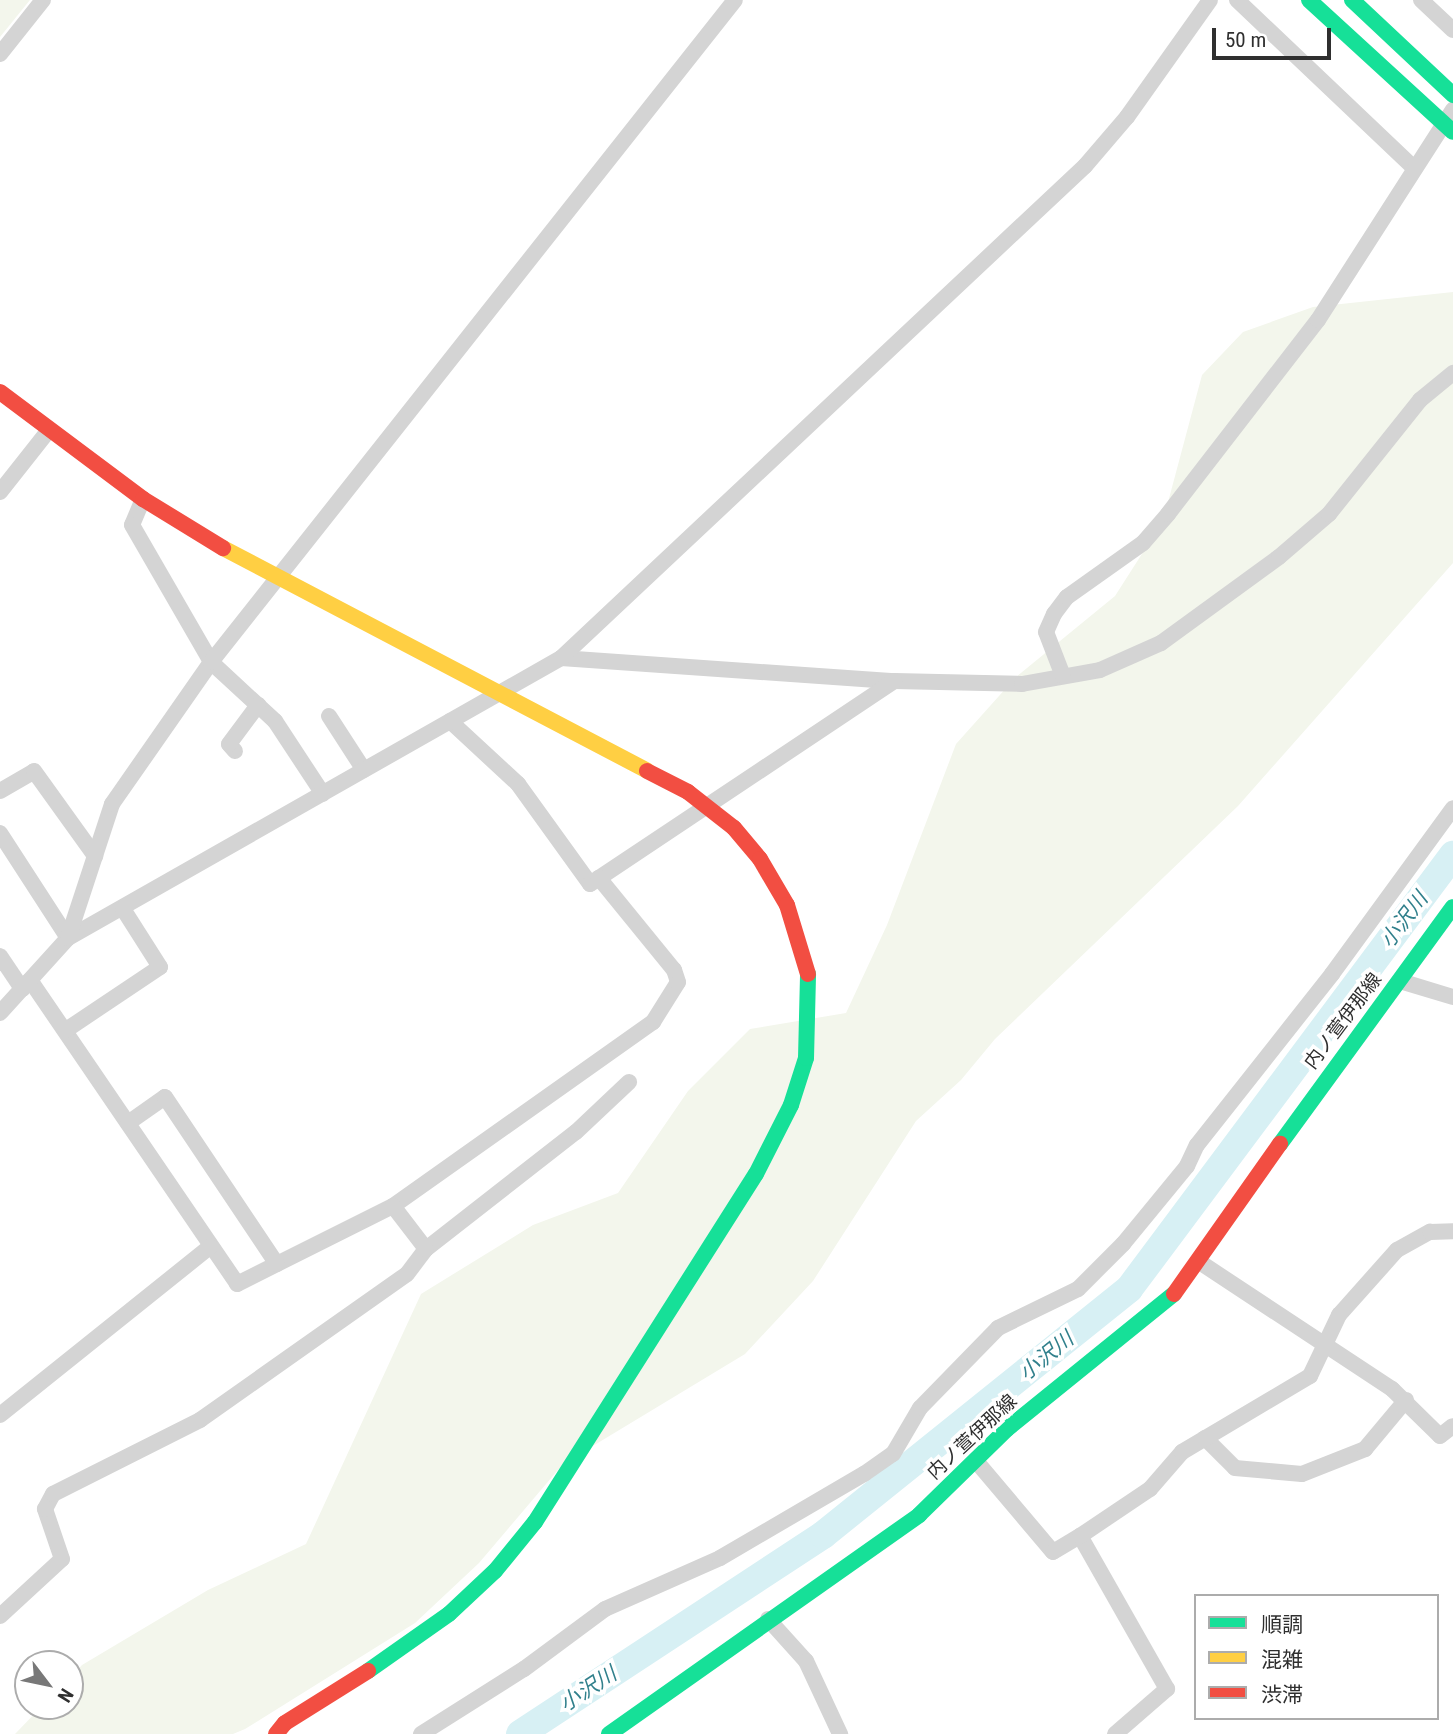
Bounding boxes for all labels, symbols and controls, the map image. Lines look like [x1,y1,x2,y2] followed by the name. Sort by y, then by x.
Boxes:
[1215,14,1334,58] scale bar
[1225,28,1266,52] text: 50 m
[1375,887,1433,953] water label: 小沢川
[1300,969,1386,1073] street label: 内ノ萱伊那線
[1014,1326,1078,1386] water label: 小沢川
[923,1390,1021,1484] street label: 内ノ萱伊那線
[1194,1594,1439,1720] legend
[1261,1613,1303,1637] text: 順調
[1261,1648,1303,1672] text: 混雑
[14,1650,84,1720] north arrow
[555,1661,621,1717] water label: 小沢川
[1261,1683,1303,1707] text: 渋滞
[53,1684,78,1706] text: N

